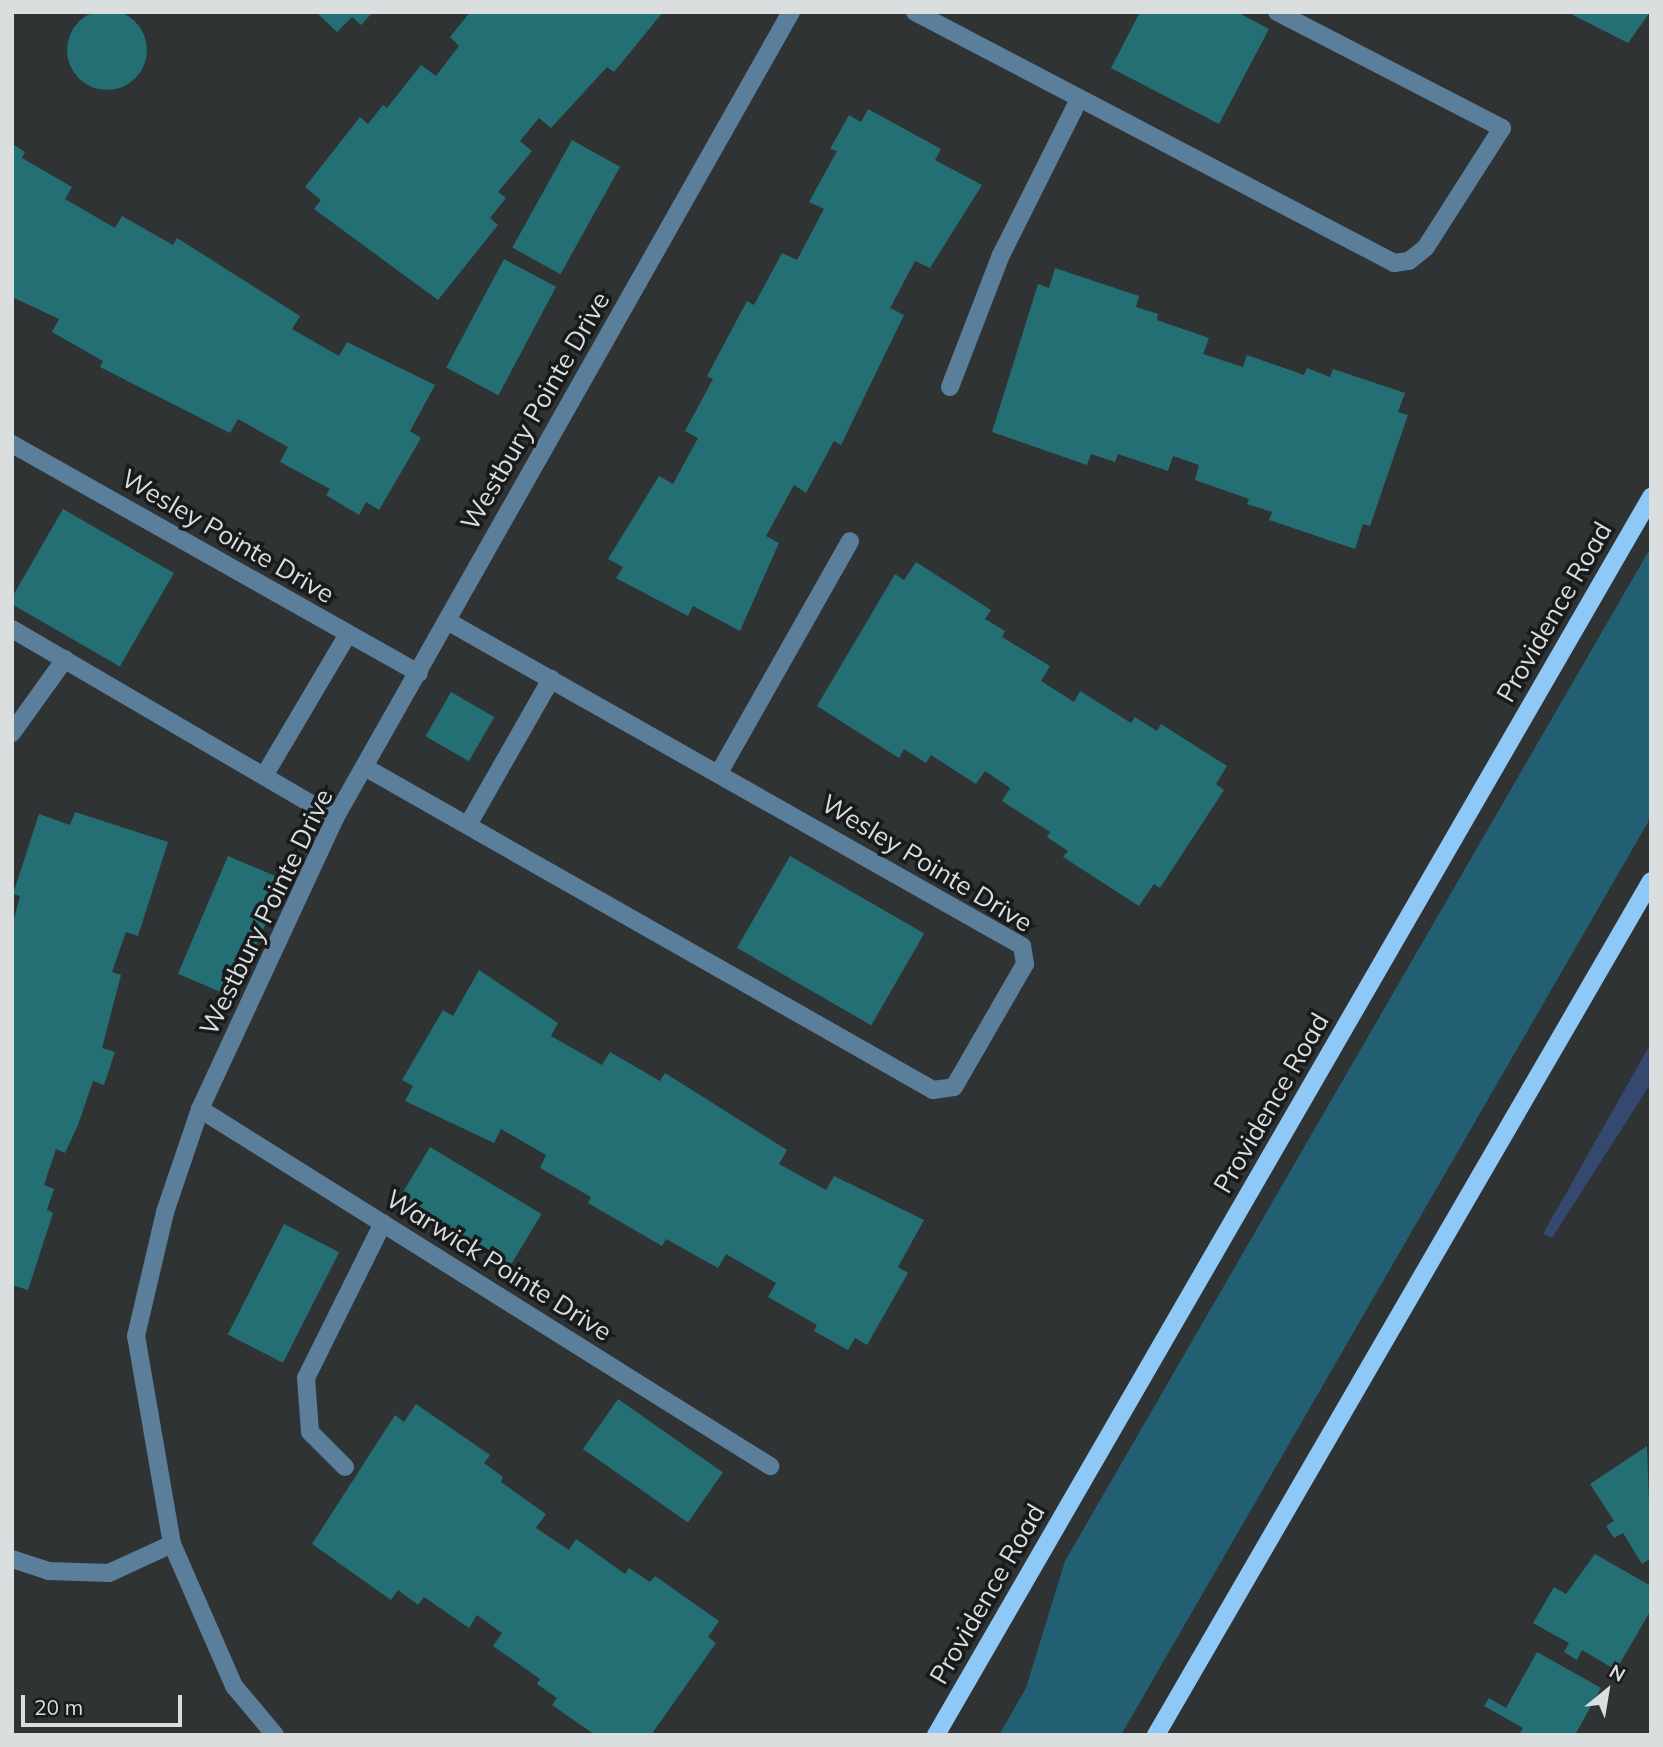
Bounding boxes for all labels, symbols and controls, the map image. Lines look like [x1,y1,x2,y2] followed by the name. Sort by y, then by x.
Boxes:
[454,286,616,536] street label: Westbury Pointe Drive
[116,462,340,610] street label: Wesley Pointe Drive
[1490,516,1618,708] street label: Providence Road
[193,784,339,1040] street label: Westbury Pointe Drive
[816,788,1038,938] street label: Wesley Pointe Drive
[1207,1007,1335,1199] street label: Providence Road
[380,1183,618,1347] street label: Warwick Pointe Drive
[923,1498,1051,1690] street label: Providence Road
[1572,1656,1642,1726] north arrow
[1605,1659,1630,1687] text: N
[24,1680,186,1724] scale bar
[34,1694,83,1720] text: 20 m

